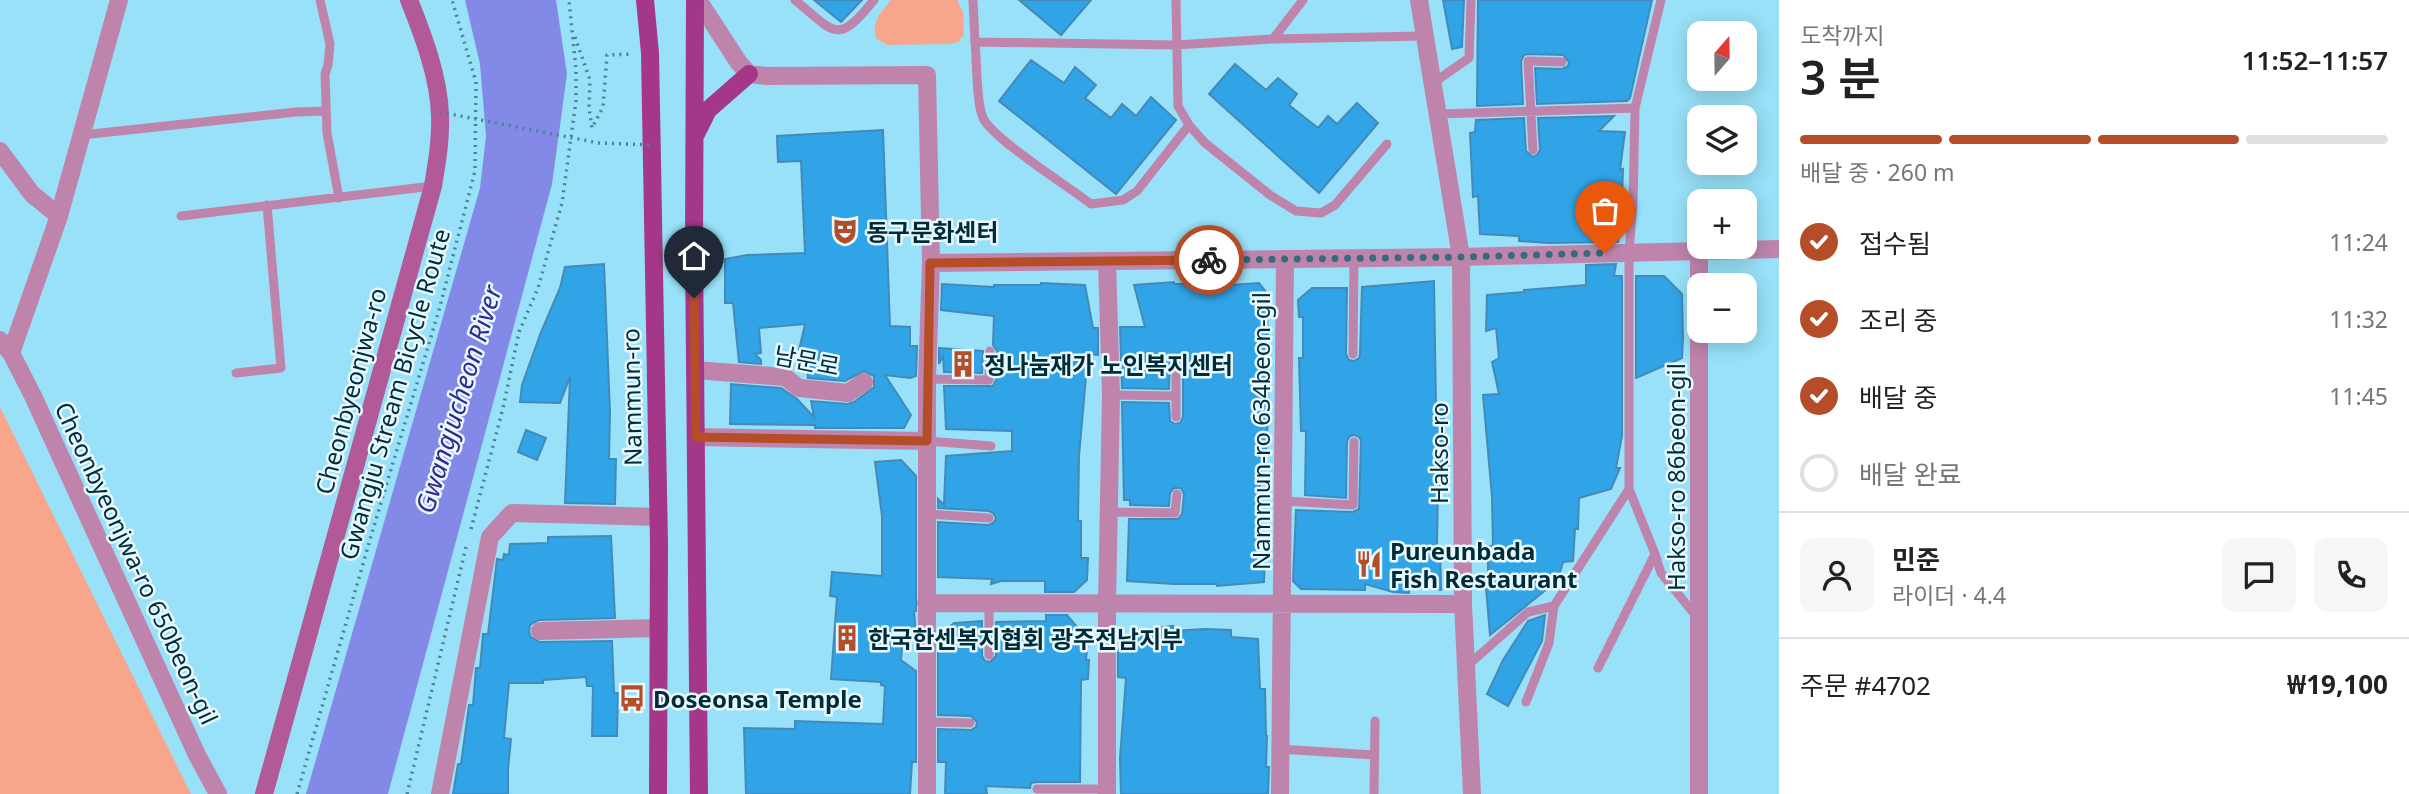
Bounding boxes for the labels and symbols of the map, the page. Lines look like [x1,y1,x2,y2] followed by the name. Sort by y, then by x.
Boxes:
[1687,21,1757,91] north arrow
[1575,181,1635,253] pin
[866,215,998,248] place label: 동구문화센터
[830,216,860,246] theatre icon: 동구문화센터
[331,225,457,563] street label: Gwangju Stream Bicycle Route
[1174,225,1244,295] courier
[664,226,724,298] pin
[406,279,510,517] water label: Gwangjucheon River
[307,284,393,498] street label: Cheonbyeonjwa-ro
[1244,292,1277,570] street label: Nammun-ro 634beon-gil
[613,328,649,466] street label: Nammun-ro
[771,337,843,383] street label: 남문로
[984,348,1233,381] place label: 정나눔재가 노인복지센터
[948,349,978,379] building icon: 정나눔재가 노인복지센터
[1659,363,1692,591] street label: Hakso-ro 86beon-gil
[48,396,226,730] street label: Cheonbyeonjwa-ro 650beon-gil
[1422,402,1455,504] street label: Hakso-ro
[1390,534,1577,595] place label: Pureunbada Fish Restaurant
[1354,549,1384,579] restaurant icon: Pureunbada Fish Restaurant
[868,622,1183,655] place label: 한국한센복지협회 광주전남지부
[832,623,862,653] building icon: 한국한센복지협회 광주전남지부
[653,682,862,715] place label: Doseonsa Temple
[617,683,647,713] bus stop icon: Doseonsa Temple

